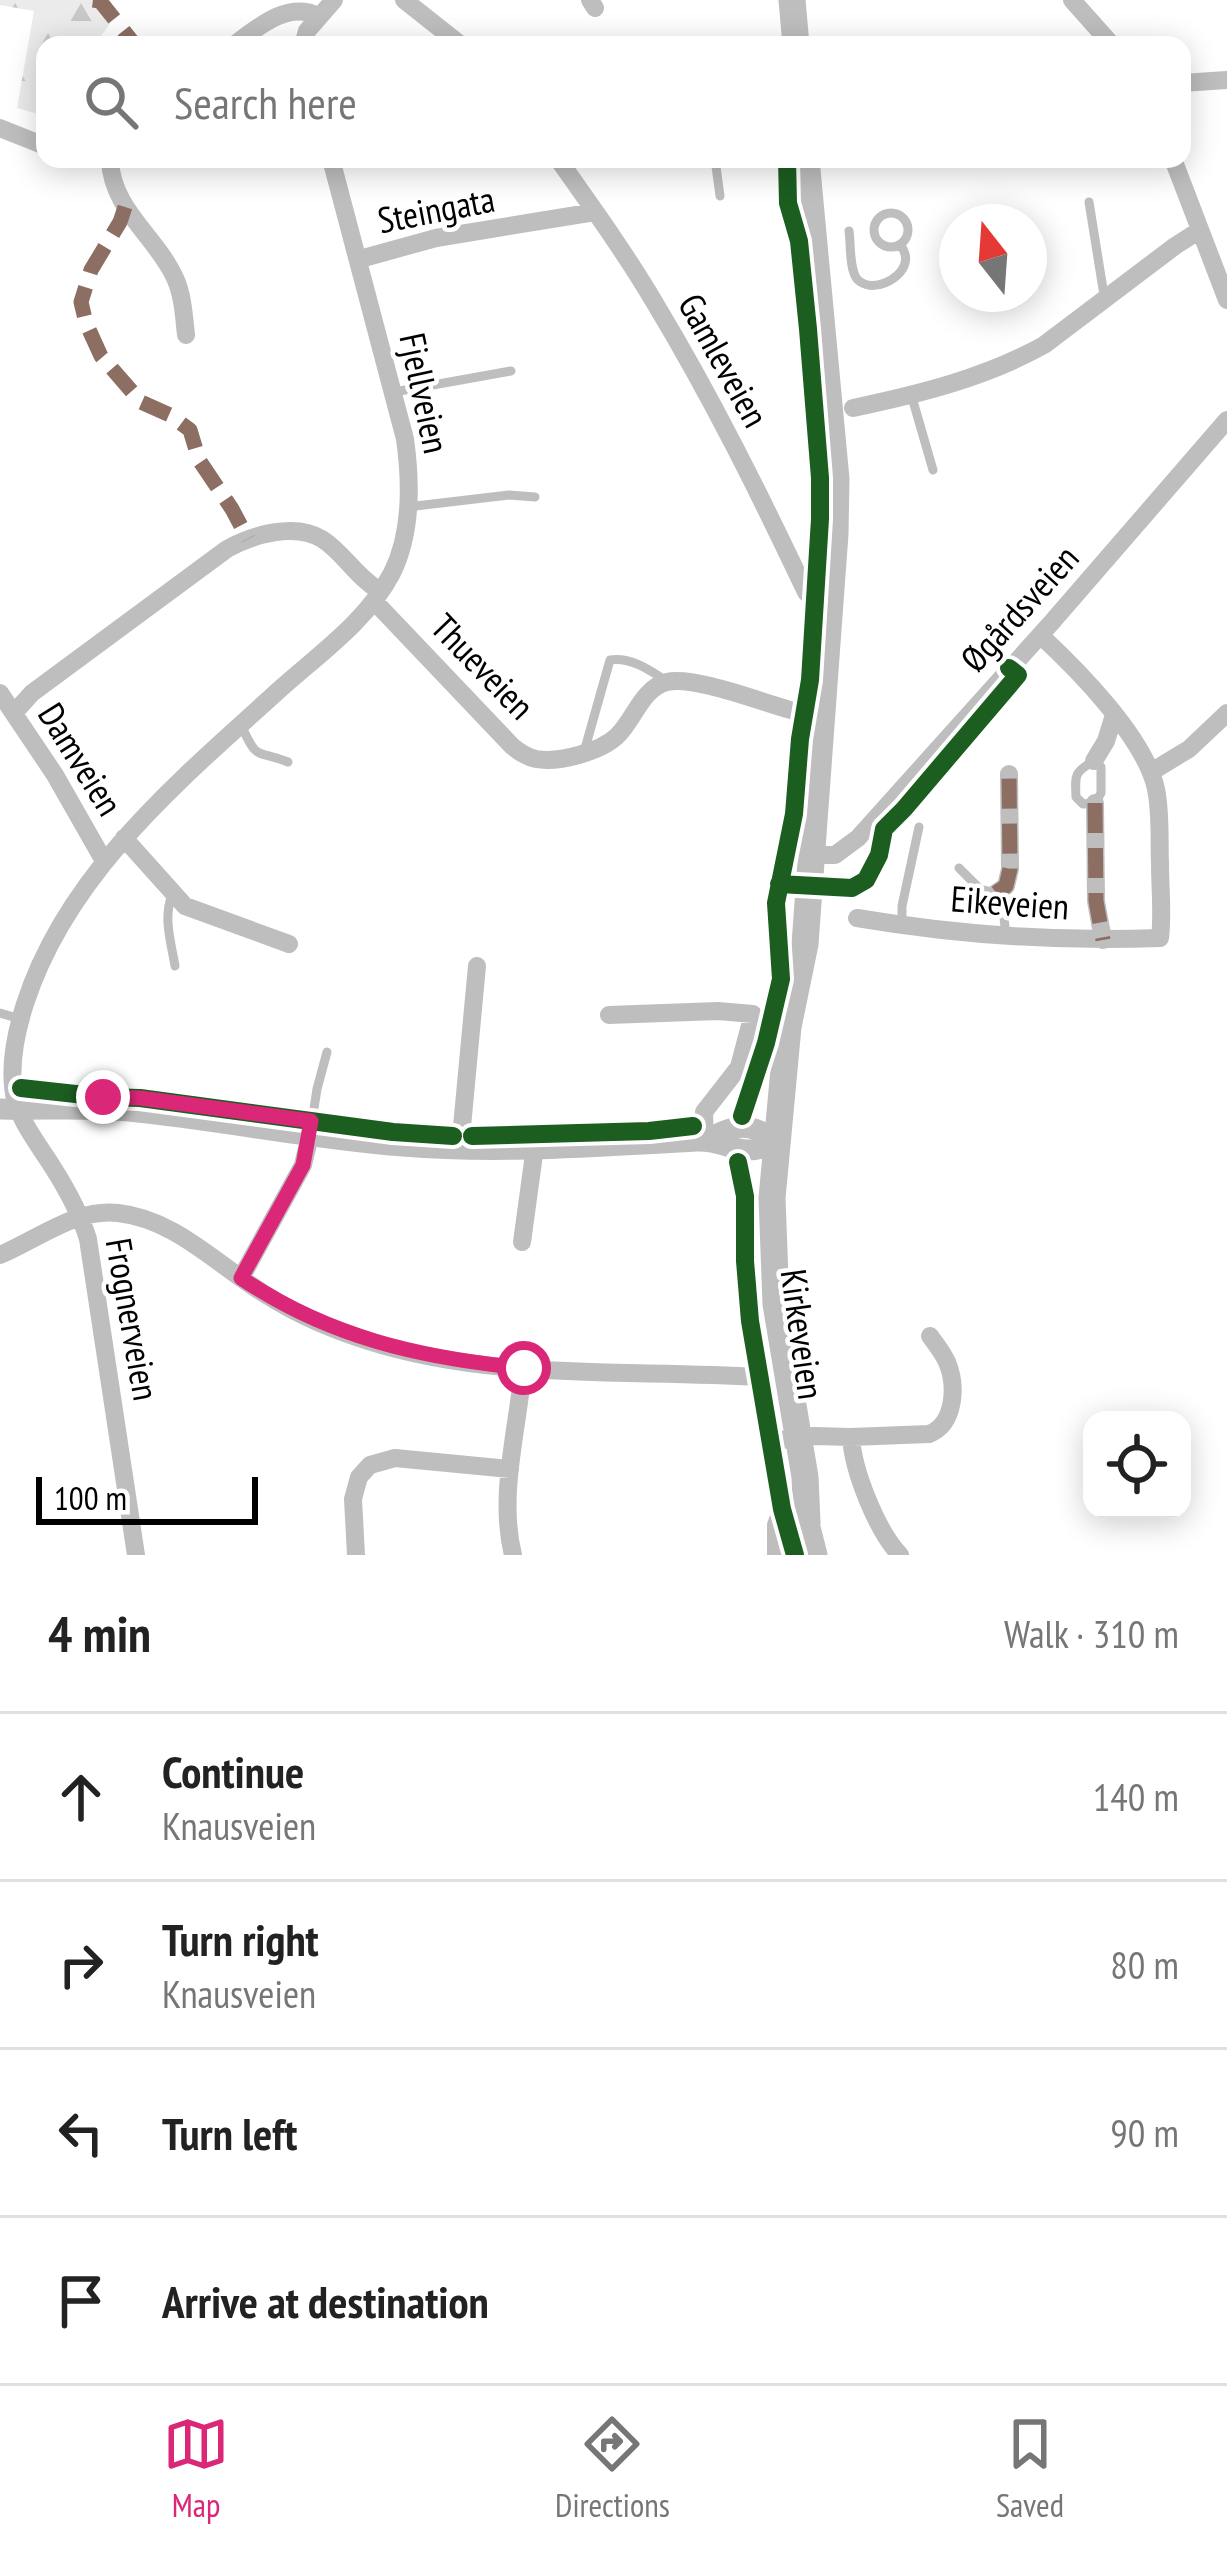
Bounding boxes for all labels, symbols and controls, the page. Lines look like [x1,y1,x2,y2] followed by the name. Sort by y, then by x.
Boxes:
[36,36,1191,168] search box
[78,69,144,135] icon: search
[174,73,357,131] text: Search here
[374,175,498,243] street label: Steingata
[939,204,1047,312] north arrow
[668,285,780,435] street label: Gamleveien
[389,329,461,457] street label: Fjellveien
[950,535,1088,681] street label: Øgårdsveien
[421,603,545,729] street label: Thueveien
[28,694,134,824] street label: Damveien
[949,874,1071,930] street label: Eikeveien
[76,1070,130,1124] route end
[96,1234,170,1404] street label: Frognerveien
[771,1266,835,1402] street label: Kirkeveien
[497,1341,551,1395] route start
[1083,1411,1191,1519] map controls
[1083,1411,1191,1519] button: locate
[36,1471,258,1524] scale bar
[54,1476,127,1519] text: 100 m
[48,1600,151,1666] text: 4 min
[1004,1608,1179,1659] text: Walk · 310 m
[162,1742,304,1800] text: Continue
[48,1764,114,1830] icon: ahead
[1093,1771,1179,1822] text: 140 m
[162,1800,316,1851] text: Knausveien
[162,1910,319,1968] text: Turn right
[48,1932,114,1998] icon: right
[1110,1939,1179,1990] text: 80 m
[162,1968,316,2019] text: Knausveien
[48,2100,114,2166] icon: left
[162,2104,297,2162] text: Turn left
[1110,2107,1179,2158] text: 90 m
[48,2268,114,2334] icon: arrive
[162,2272,489,2330] text: Arrive at destination
[163,2411,229,2526] tab: Map
[555,2411,670,2526] tab: Directions
[996,2411,1064,2526] tab: Saved

